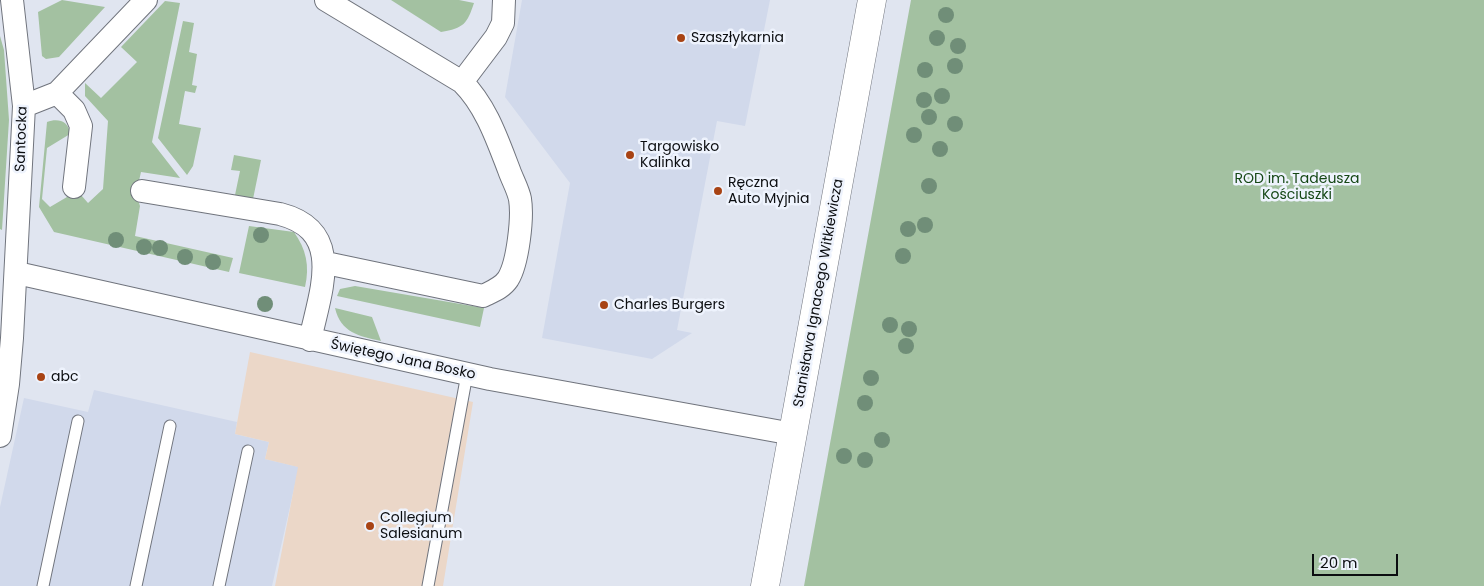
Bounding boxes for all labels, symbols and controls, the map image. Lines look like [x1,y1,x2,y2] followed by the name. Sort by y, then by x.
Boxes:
[691,30,784,46] place label: Szaszłykarnia
[675,32,687,44] marker: Szaszłykarnia
[12,106,32,172] street label: Santocka
[640,139,719,172] place label: Targowisko Kalinka
[624,149,636,161] marker: Targowisko Kalinka
[1235,171,1359,203] park label: ROD im. Tadeusza Kościuszki
[728,175,809,208] place label: Ręczna Auto Myjnia
[791,177,847,409] street label: Stanisława Ignacego Witkiewicza
[712,185,724,197] marker: Ręczna Auto Myjnia
[614,297,725,313] place label: Charles Burgers
[598,299,610,311] marker: Charles Burgers
[329,336,477,384] street label: Świętego Jana Bosko
[51,369,78,385] place label: abc
[35,371,47,383] marker: abc
[380,510,462,542] place label: Collegium Salesianum
[364,520,376,532] marker: Collegium Salesianum
[1314,544,1400,576] scale bar
[1320,552,1358,573] text: 20 m

